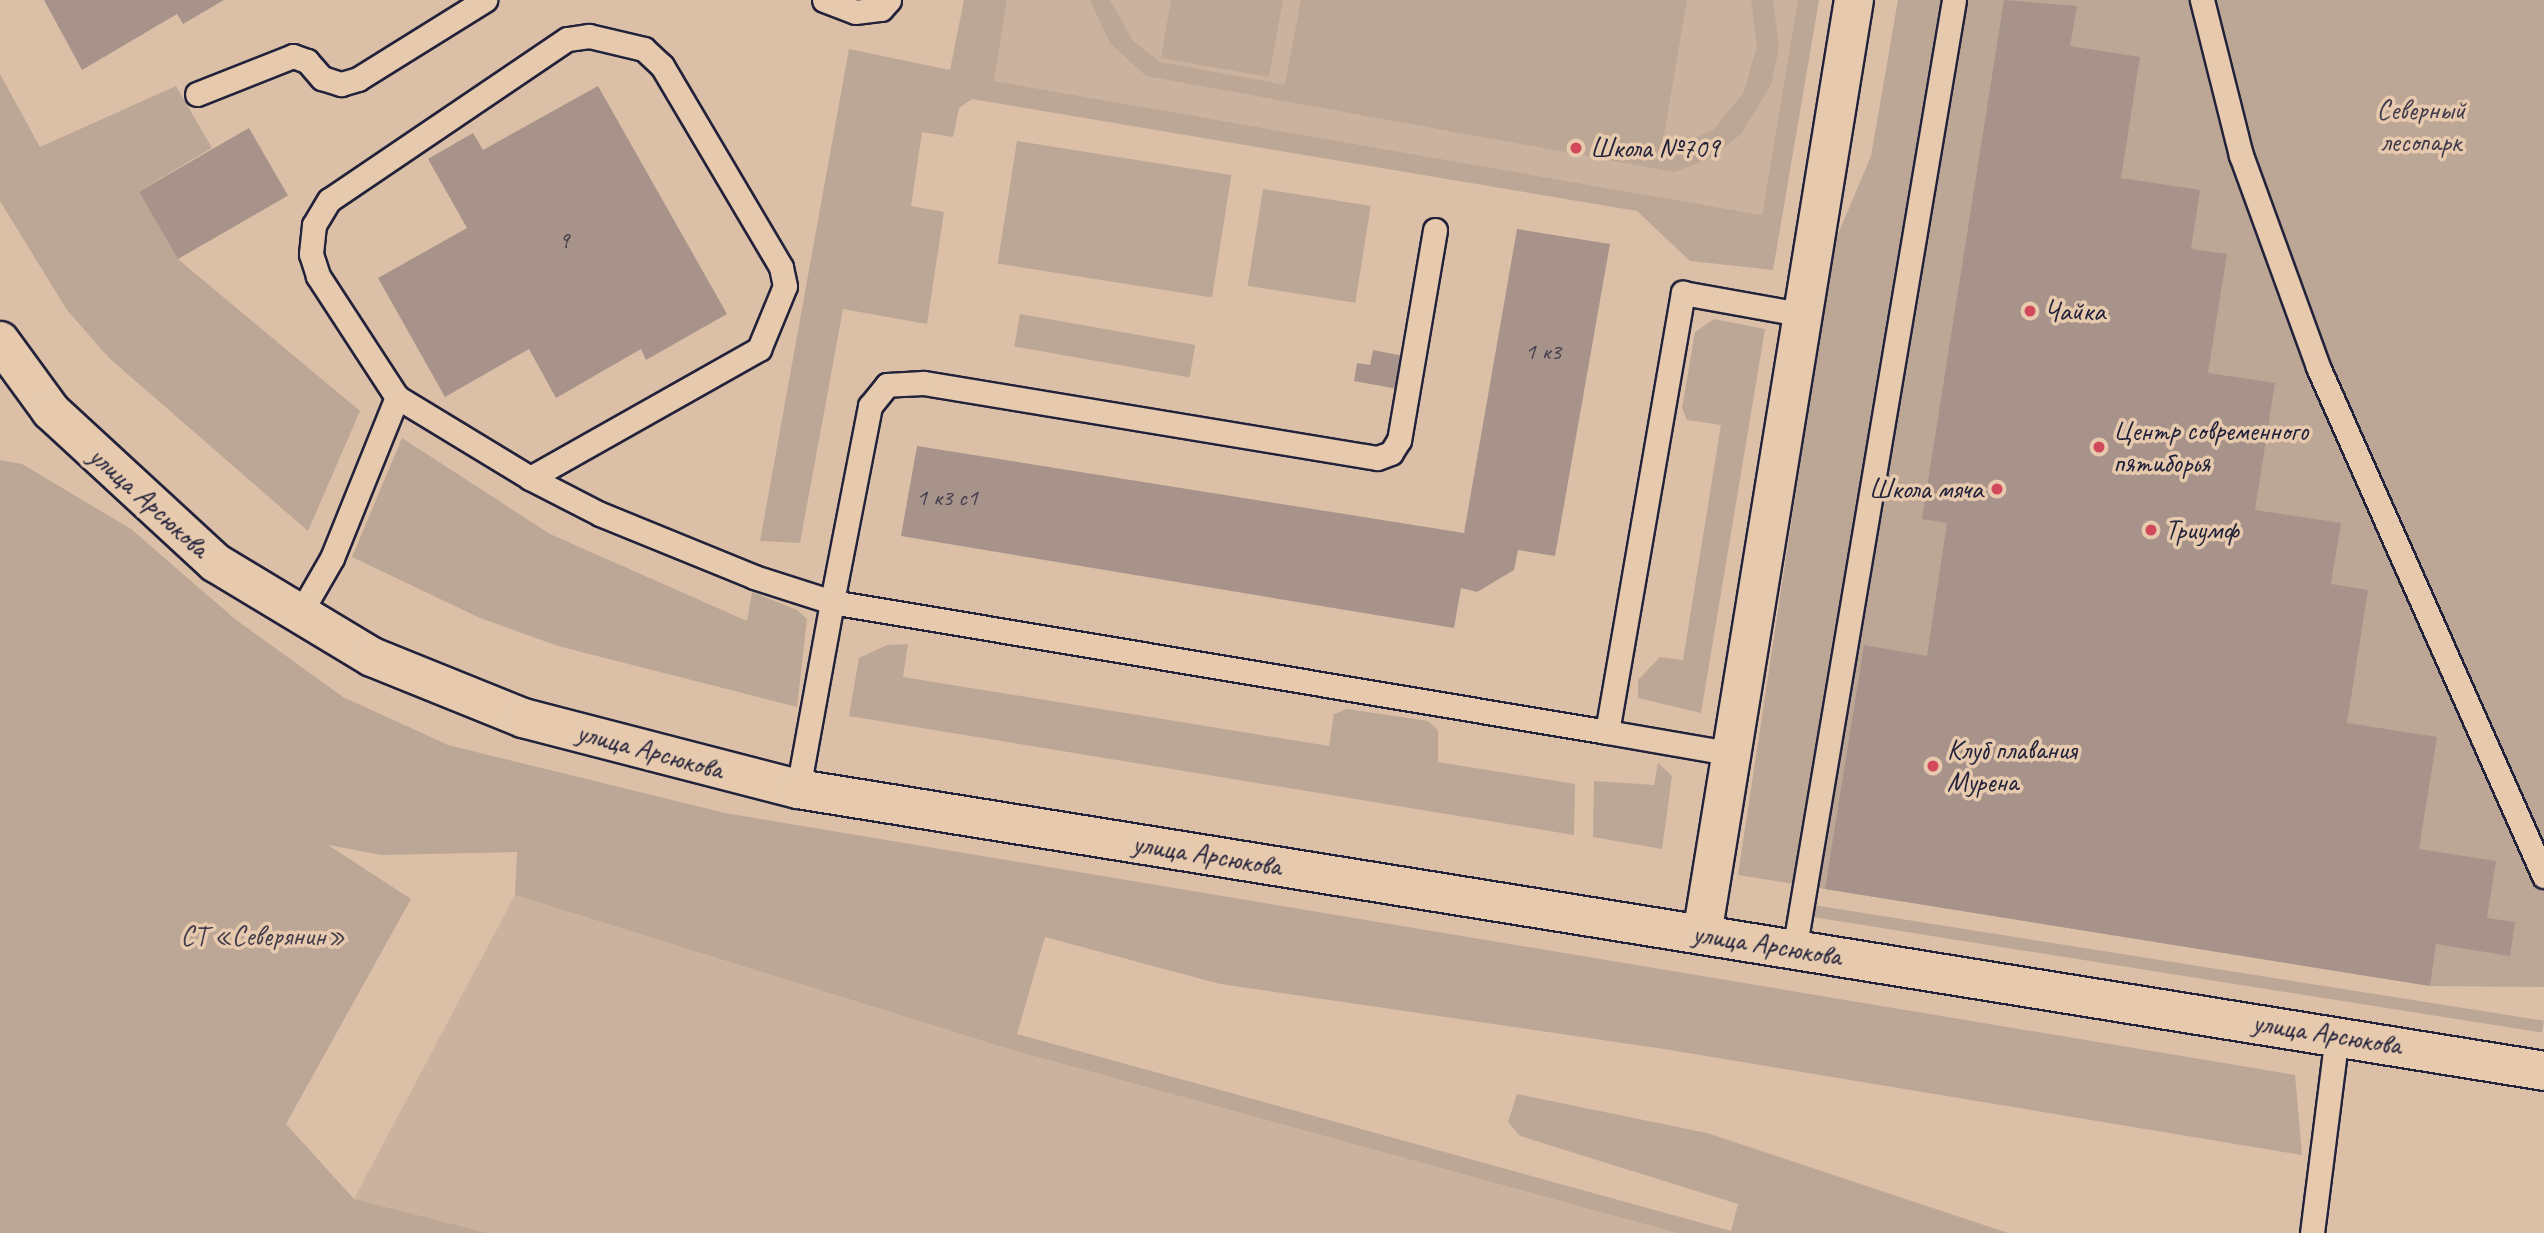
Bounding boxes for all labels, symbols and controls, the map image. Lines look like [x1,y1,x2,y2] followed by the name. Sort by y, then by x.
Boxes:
[2377,93,2465,159] park label: Северный лесопарк
[1590,131,1719,165] place label: Школа №709
[1568,140,1584,156] marker: Школа №709
[559,227,569,255] house number: 9
[2044,294,2105,328] place label: Чайка
[2022,303,2038,319] marker: Чайка
[1525,338,1561,366] house number: 1 к3
[2113,414,2308,480] place label: Центр современного пятиборья
[82,439,216,565] street label: улица Арсюкова
[2091,439,2107,455] marker: Центр современного пятиборья
[1868,472,1983,506] place label: Школа мяча
[1989,481,2005,497] marker: Школа мяча
[916,484,978,512] house number: 1 к3 с1
[2165,513,2238,547] place label: Триумф
[2143,522,2159,538] marker: Триумф
[573,715,727,787] street label: улица Арсюкова
[1947,733,2078,799] place label: Клуб плавания Мурена
[1925,758,1941,774] marker: Клуб плавания Мурена
[1130,827,1284,883] street label: улица Арсюкова
[1690,917,1844,973] street label: улица Арсюкова
[181,919,345,953] park label: СТ «Северянин»
[2250,1006,2404,1062] street label: улица Арсюкова

